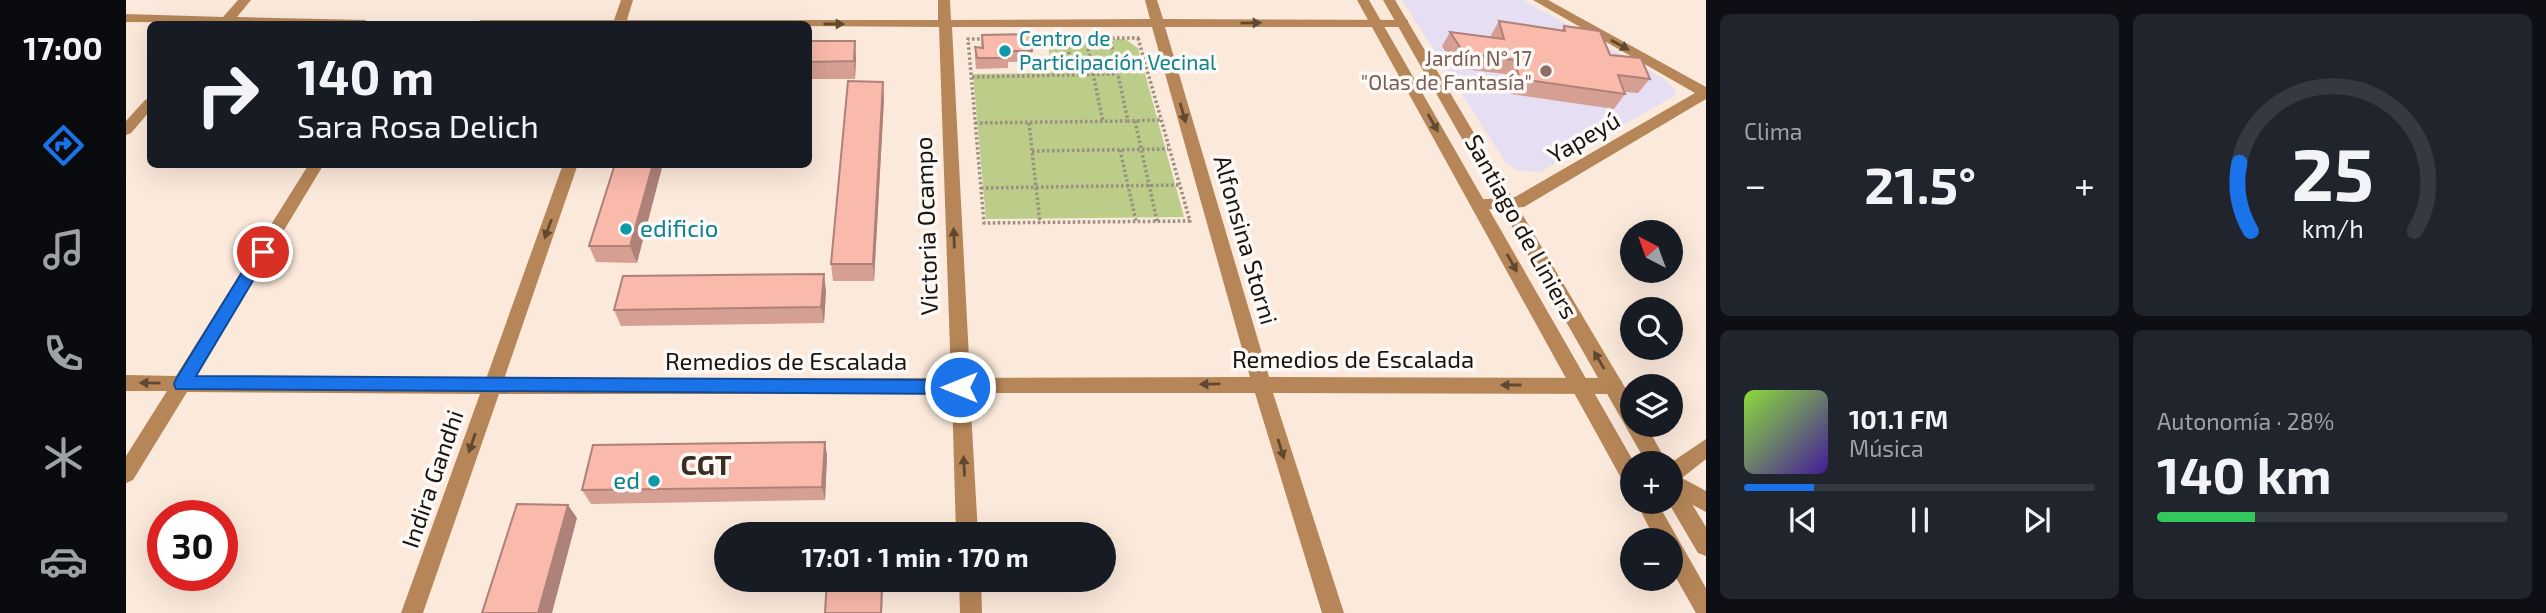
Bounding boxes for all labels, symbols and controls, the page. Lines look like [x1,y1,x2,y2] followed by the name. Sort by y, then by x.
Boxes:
[1240,17,1262,29] one-way arrow
[824,18,846,30] one-way arrow
[1019,25,1217,74] place label: Centro de Participación Vecinal
[23,28,103,66] text: 17:00
[1610,39,1630,51] one-way arrow
[997,43,1013,59] marker: Centro de Participación Vecinal
[1361,45,1532,94] place label: Jardín N° 17 "Olas de Fantasía"
[297,46,434,105] text: 140 m
[182,49,273,140] icon: right
[1538,63,1554,79] marker: Jardín N° 17 "Olas de Fantasía"
[1179,102,1189,123] one-way arrow
[1542,104,1625,169] street label: Yapeyú
[297,106,539,144] text: Sara Rosa Delich
[1427,114,1439,133] one-way arrow
[1744,117,1802,145] text: Clima
[39,121,88,170] icon: directions
[2291,128,2374,216] text: 25
[1460,129,1585,323] street label: Santiago de Liniers
[908,136,943,316] street label: Victoria Ocampo
[1208,152,1284,328] street label: Alfonsina Storni
[1864,152,1976,214] text: 21.5°
[1744,161,1766,207] text: −
[2074,161,2095,207] text: +
[640,213,718,242] place label: edificio
[2301,213,2364,243] text: km/h
[542,218,553,239] one-way arrow
[1620,220,1684,284] north arrow
[1620,220,1683,591] map controls
[618,221,634,237] marker: edificio
[233,222,293,282] pin
[39,225,88,274] icon: music
[949,227,960,249] one-way arrow
[244,233,282,271] icon: arrive
[1506,254,1518,273] one-way arrow
[1620,297,1683,360] button: search
[39,329,88,378] icon: phone
[1232,344,1474,373] street label: Remedios de Escalada
[665,346,907,375] street label: Remedios de Escalada
[923,350,997,424] position arrow
[1593,350,1605,369] one-way arrow
[1620,374,1683,437] button: layers
[138,377,160,389] one-way arrow
[1199,378,1221,390] one-way arrow
[1500,379,1522,391] one-way arrow
[1849,403,1948,434] text: 101.1 FM
[394,406,469,551] street label: Indira Gandhi
[2157,407,2334,435] text: Autonomía · 28%
[39,433,88,482] icon: climate
[466,433,477,454] one-way arrow
[1849,434,1924,462] text: Música
[1277,438,1287,459] one-way arrow
[2157,442,2332,504] text: 140 km
[681,447,732,481] district label: CGT
[1620,451,1683,514] button: +
[959,454,970,476] one-way arrow
[613,465,640,494] place label: ed
[646,473,662,489] marker: ed
[147,500,238,591] speed limit sign: 30
[1784,501,1822,539] icon: previous
[1901,501,1939,539] icon: pause
[2018,501,2056,539] icon: next
[1620,528,1683,591] button: −
[39,537,88,586] icon: car
[801,541,1029,572] text: 17:01 · 1 min · 170 m

